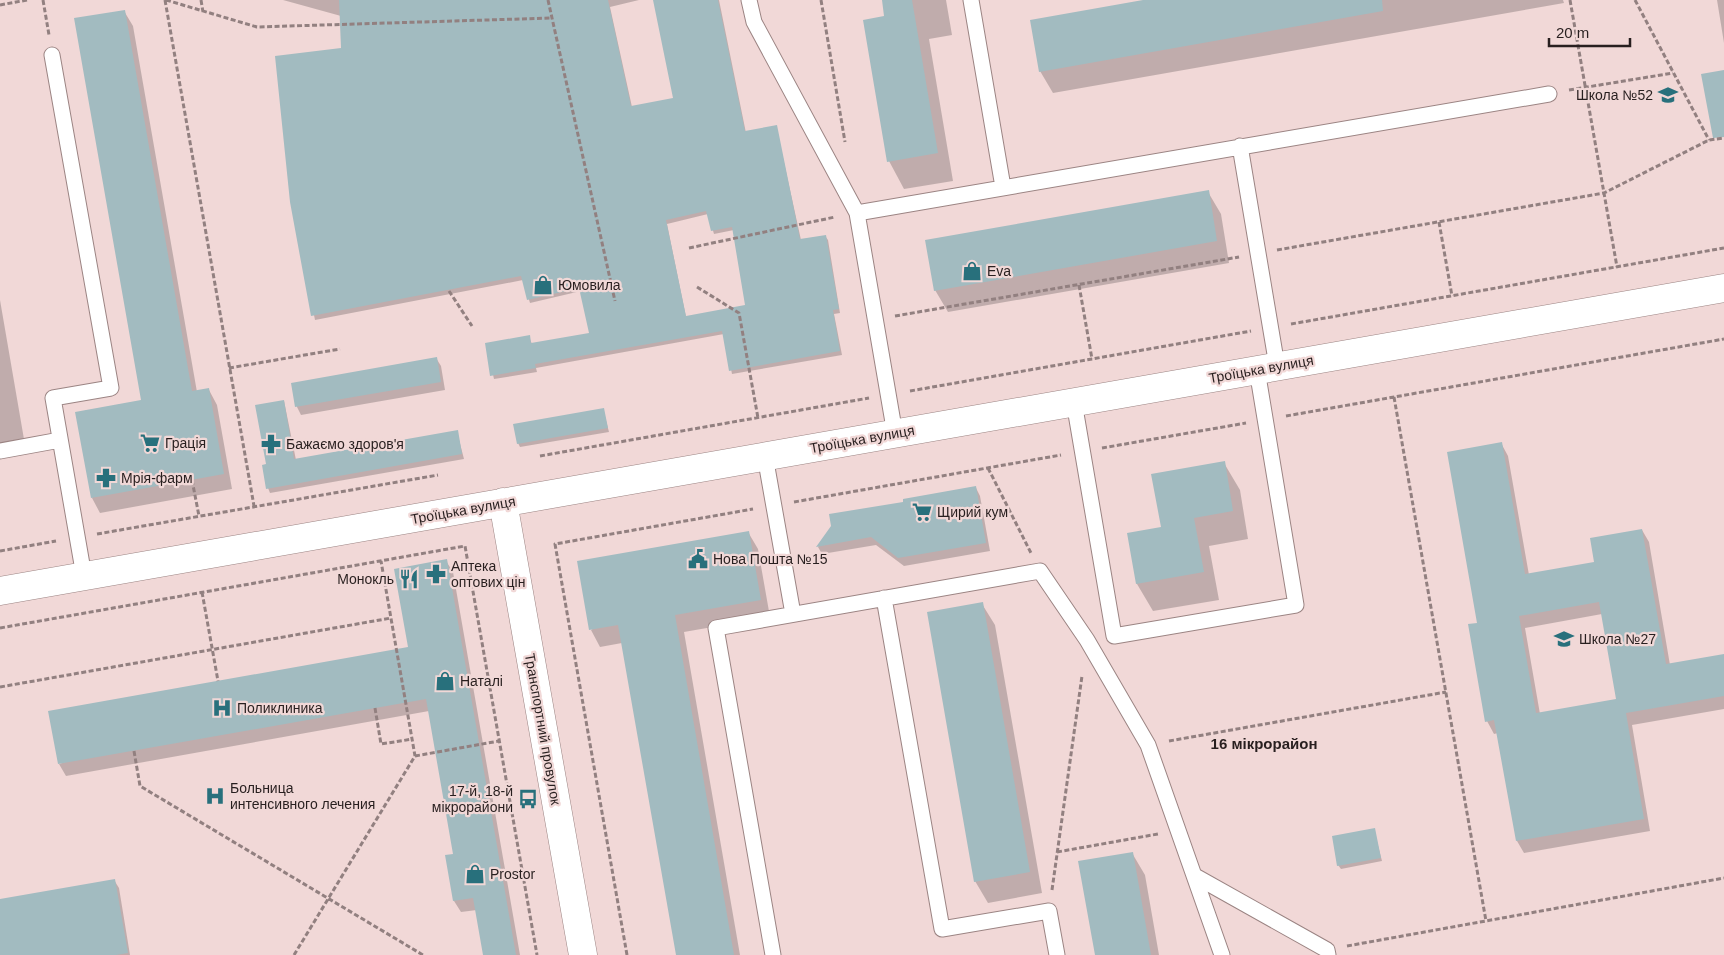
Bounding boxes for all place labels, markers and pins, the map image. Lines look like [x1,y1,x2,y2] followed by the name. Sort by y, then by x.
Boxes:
[1657,84,1679,106] school or university icon: Школа №52
[1576,87,1653,103] place label: Школа №52
[961,260,983,282] shop icon: Eva
[987,263,1011,279] place label: Eva
[532,274,554,296] shop icon: Юмовила
[558,277,621,293] place label: Юмовила
[139,432,161,454] supermarket icon: Грація
[260,433,282,455] pharmacy icon: Бажаємо здоров'я
[165,435,206,451] place label: Грація
[286,436,404,452] place label: Бажаємо здоров'я
[95,467,117,489] pharmacy icon: Мрія-фарм
[121,470,193,486] place label: Мрія-фарм
[911,501,933,523] supermarket icon: Щирий кум
[937,504,1008,520] place label: Щирий кум
[687,548,709,570] public building icon: Нова Пошта №15
[713,551,828,567] place label: Нова Пошта №15
[451,558,525,590] place label: Аптека оптових цін
[425,563,447,585] pharmacy icon: Аптека оптових цін
[398,568,420,590] restaurant icon: Монокль
[337,571,394,587] place label: Монокль
[1553,628,1575,650] school or university icon: Школа №27
[1579,631,1656,647] place label: Школа №27
[434,670,456,692] shop icon: Наталі
[460,673,503,689] place label: Наталі
[211,697,233,719] hospital icon: Поликлиника
[237,700,323,716] place label: Поликлиника
[230,780,375,812] place label: Больница интенсивного лечения
[432,783,513,815] place label: 17-й, 18-й мікрорайони
[204,785,226,807] hospital icon: Больница интенсивного лечения
[517,788,539,810] bus stop icon: 17-й, 18-й мікрорайони
[464,863,486,885] shop icon: Prostor
[490,866,535,882] place label: Prostor

